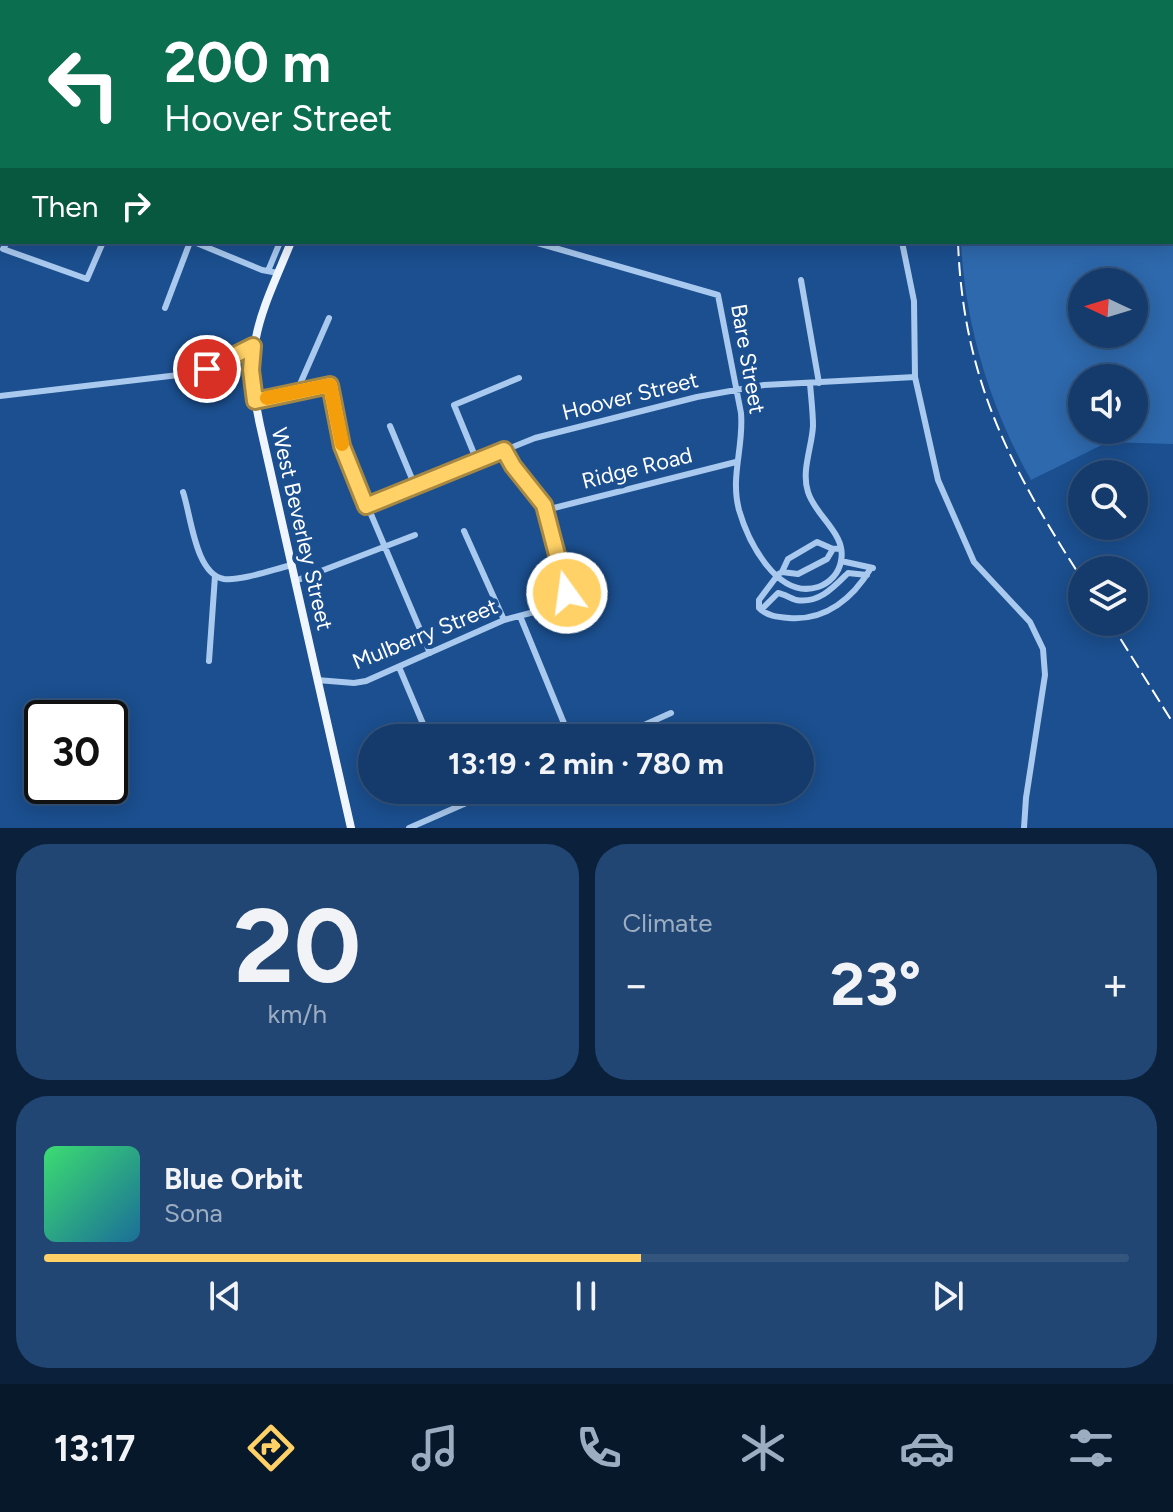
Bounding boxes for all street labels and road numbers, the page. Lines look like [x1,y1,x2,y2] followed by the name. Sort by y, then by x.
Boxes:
[725,302,771,416] street label: Bare Street
[559,366,701,426] street label: Hoover Street
[266,425,338,633] street label: West Beverley Street
[579,441,695,495] street label: Ridge Road
[348,593,502,675] street label: Mulberry Street

